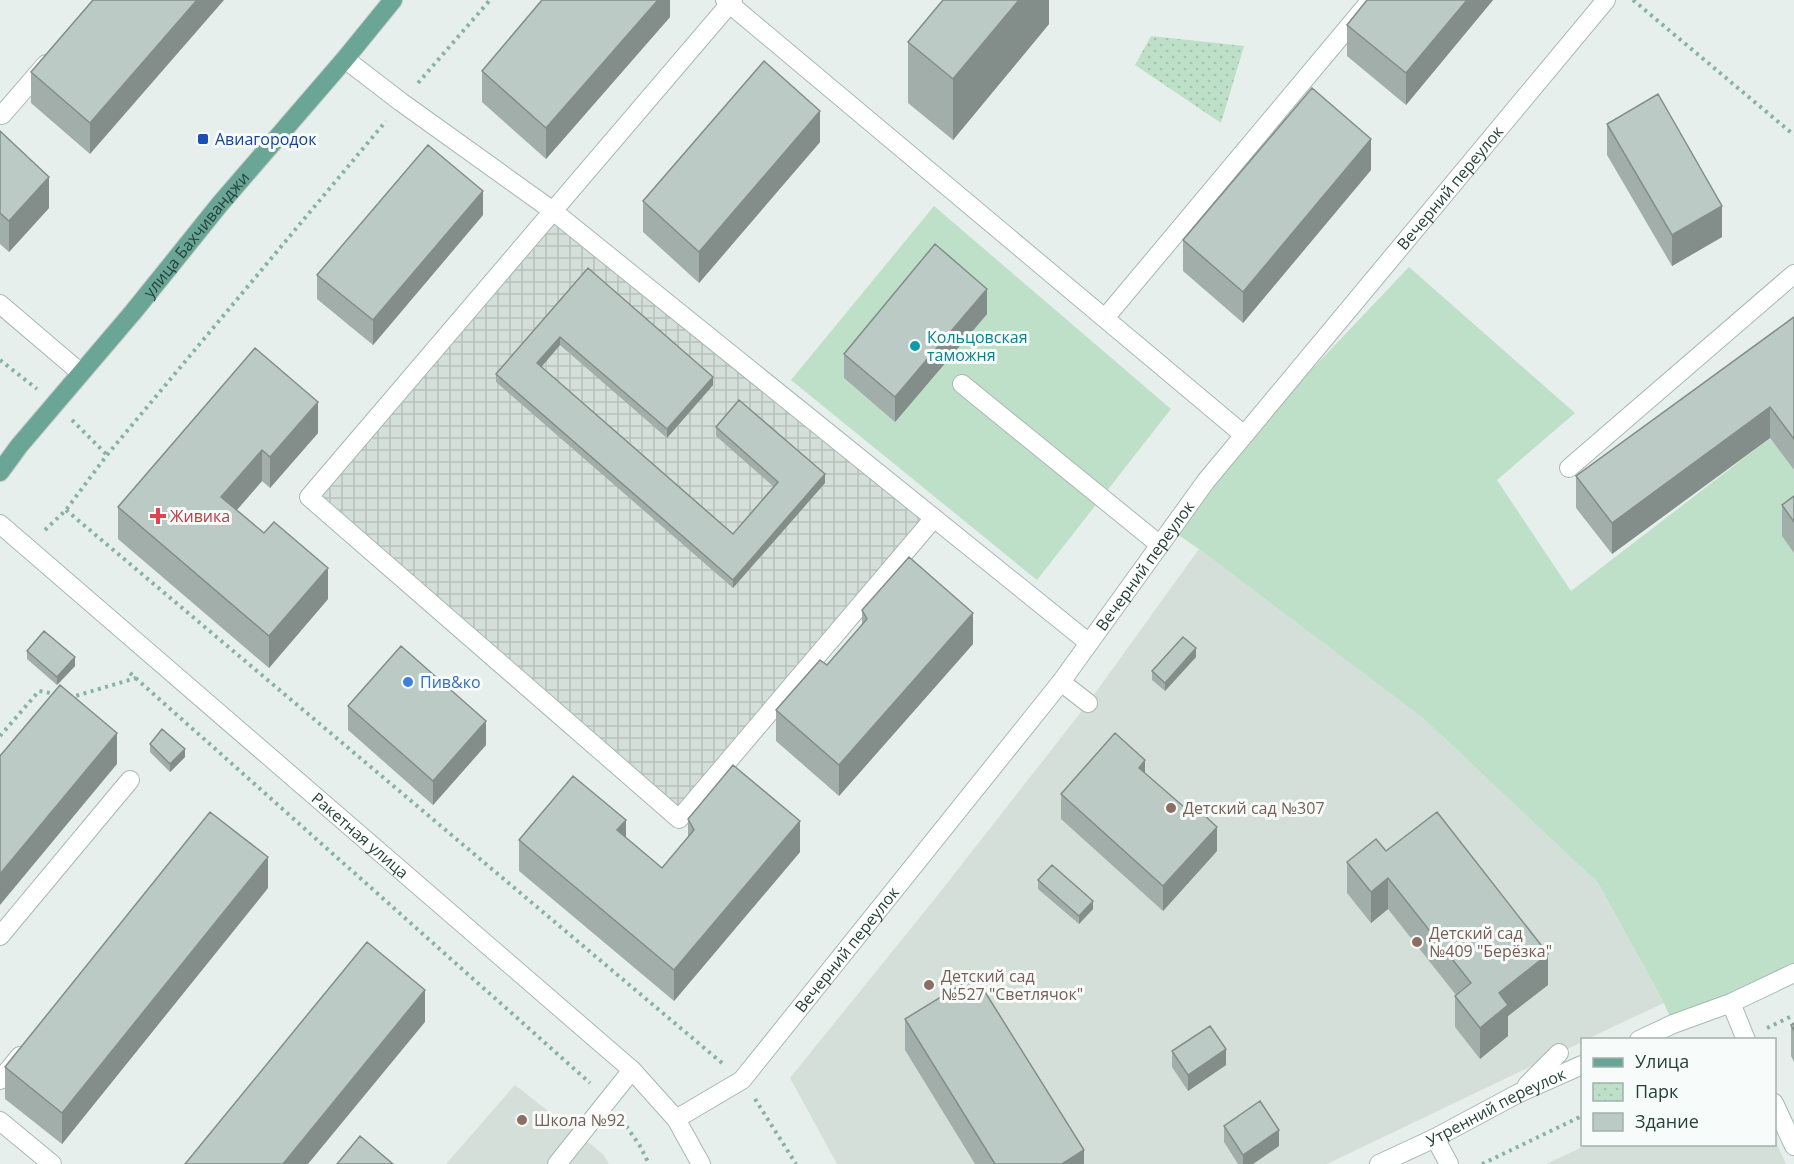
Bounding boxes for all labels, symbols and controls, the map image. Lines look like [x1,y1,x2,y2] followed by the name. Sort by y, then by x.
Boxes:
[1392,120,1508,254] street label: Вечерний переулок
[215,128,317,150] place label: Авиагородок
[196,132,210,146] marker: Авиагородок
[138,167,254,302] street label: улица Бахчиванджи
[927,326,1027,366] place label: Кольцовская таможня
[908,339,922,353] marker: Кольцовская таможня
[1091,496,1200,635] street label: Вечерний переулок
[170,505,230,527] place label: Живика
[151,509,165,523] marker: Живика
[420,671,481,693] place label: Пив&ко
[401,675,415,689] marker: Пив&ко
[307,787,413,883] street label: Ракетная улица
[1183,797,1325,819] place label: Детский сад №307
[1164,801,1178,815] marker: Детский сад №307
[790,881,904,1017] street label: Вечерний переулок
[1429,922,1552,962] place label: Детский сад №409 "Берёзка"
[1410,935,1424,949] marker: Детский сад №409 "Берёзка"
[941,965,1083,1005] place label: Детский сад №527 "Светлячок"
[922,978,936,992] marker: Детский сад №527 "Светлячок"
[1581,1038,1776,1146] legend
[1635,1049,1689,1073] text: Улица
[1423,1062,1570,1152] street label: Утренний переулок
[1635,1079,1679,1103] text: Парк
[534,1109,625,1131] place label: Школа №92
[1635,1109,1699,1133] text: Здание
[515,1113,529,1127] marker: Школа №92

